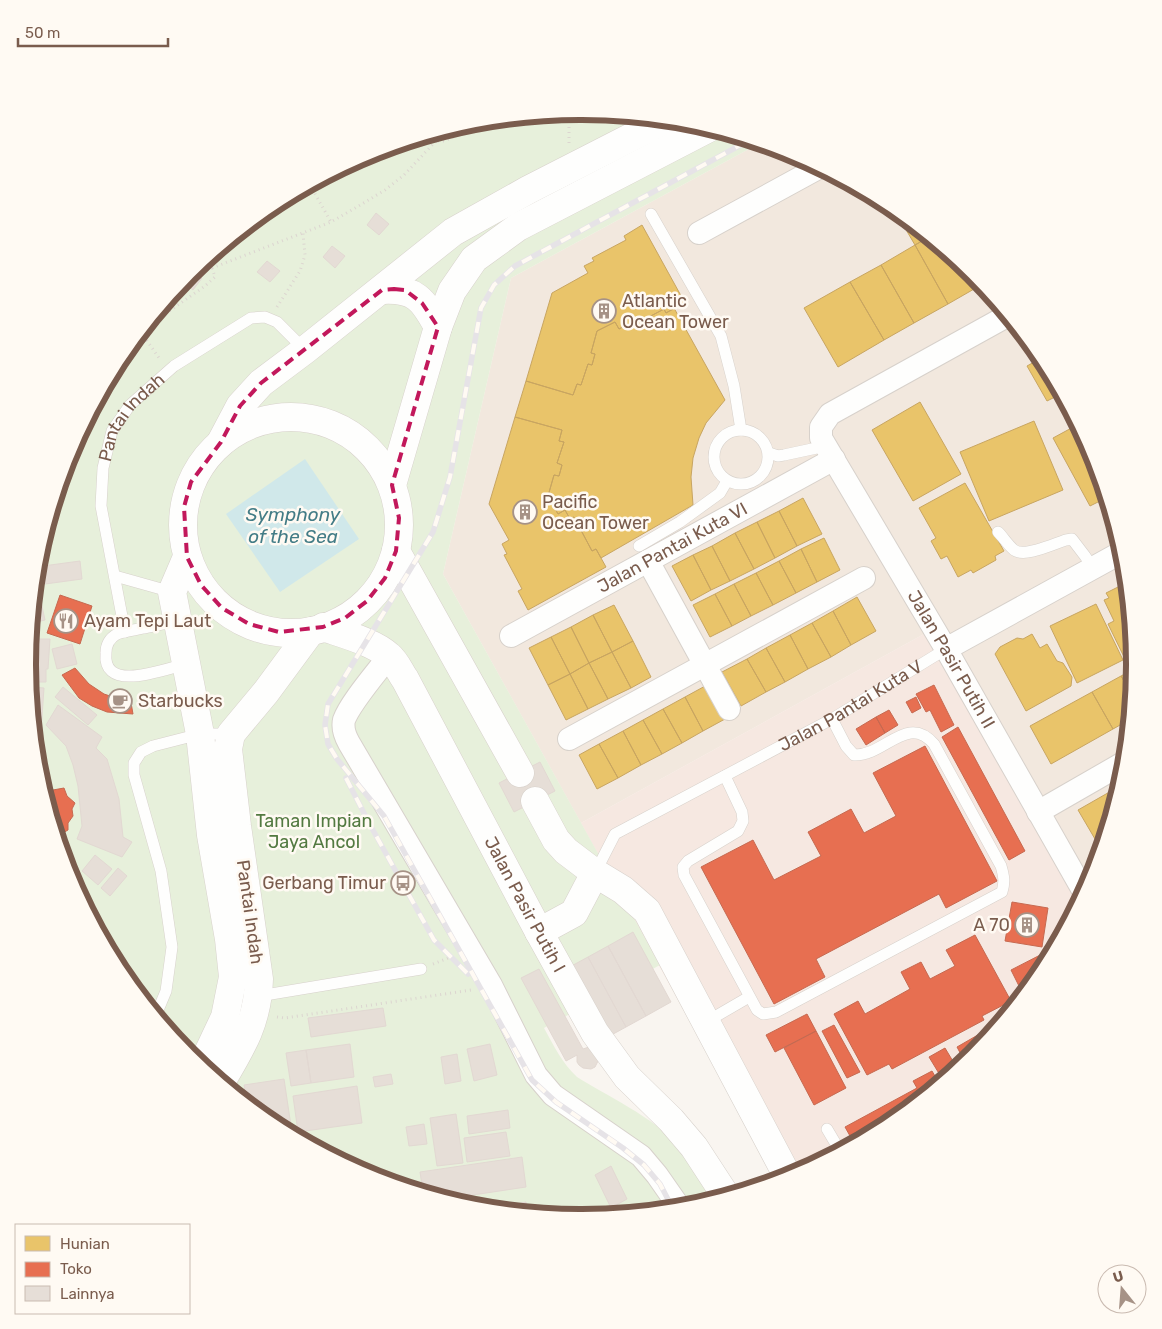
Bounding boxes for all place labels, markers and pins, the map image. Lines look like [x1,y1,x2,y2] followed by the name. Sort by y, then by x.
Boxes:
[622,290,729,333] place label: Atlantic Ocean Tower
[591,298,617,324] building icon: Atlantic Ocean Tower
[542,491,649,534] place label: Pacific Ocean Tower
[512,499,538,525] building icon: Pacific Ocean Tower
[53,608,79,634] restaurant icon: Ayam Tepi Laut
[84,610,211,632] place label: Ayam Tepi Laut
[107,688,133,714] cafe icon: Starbucks
[138,690,223,712] place label: Starbucks
[390,870,416,896] bus stop icon: Gerbang Timur
[262,872,386,894] place label: Gerbang Timur
[1014,912,1040,938] building icon: A 70
[973,914,1010,936] place label: A 70

